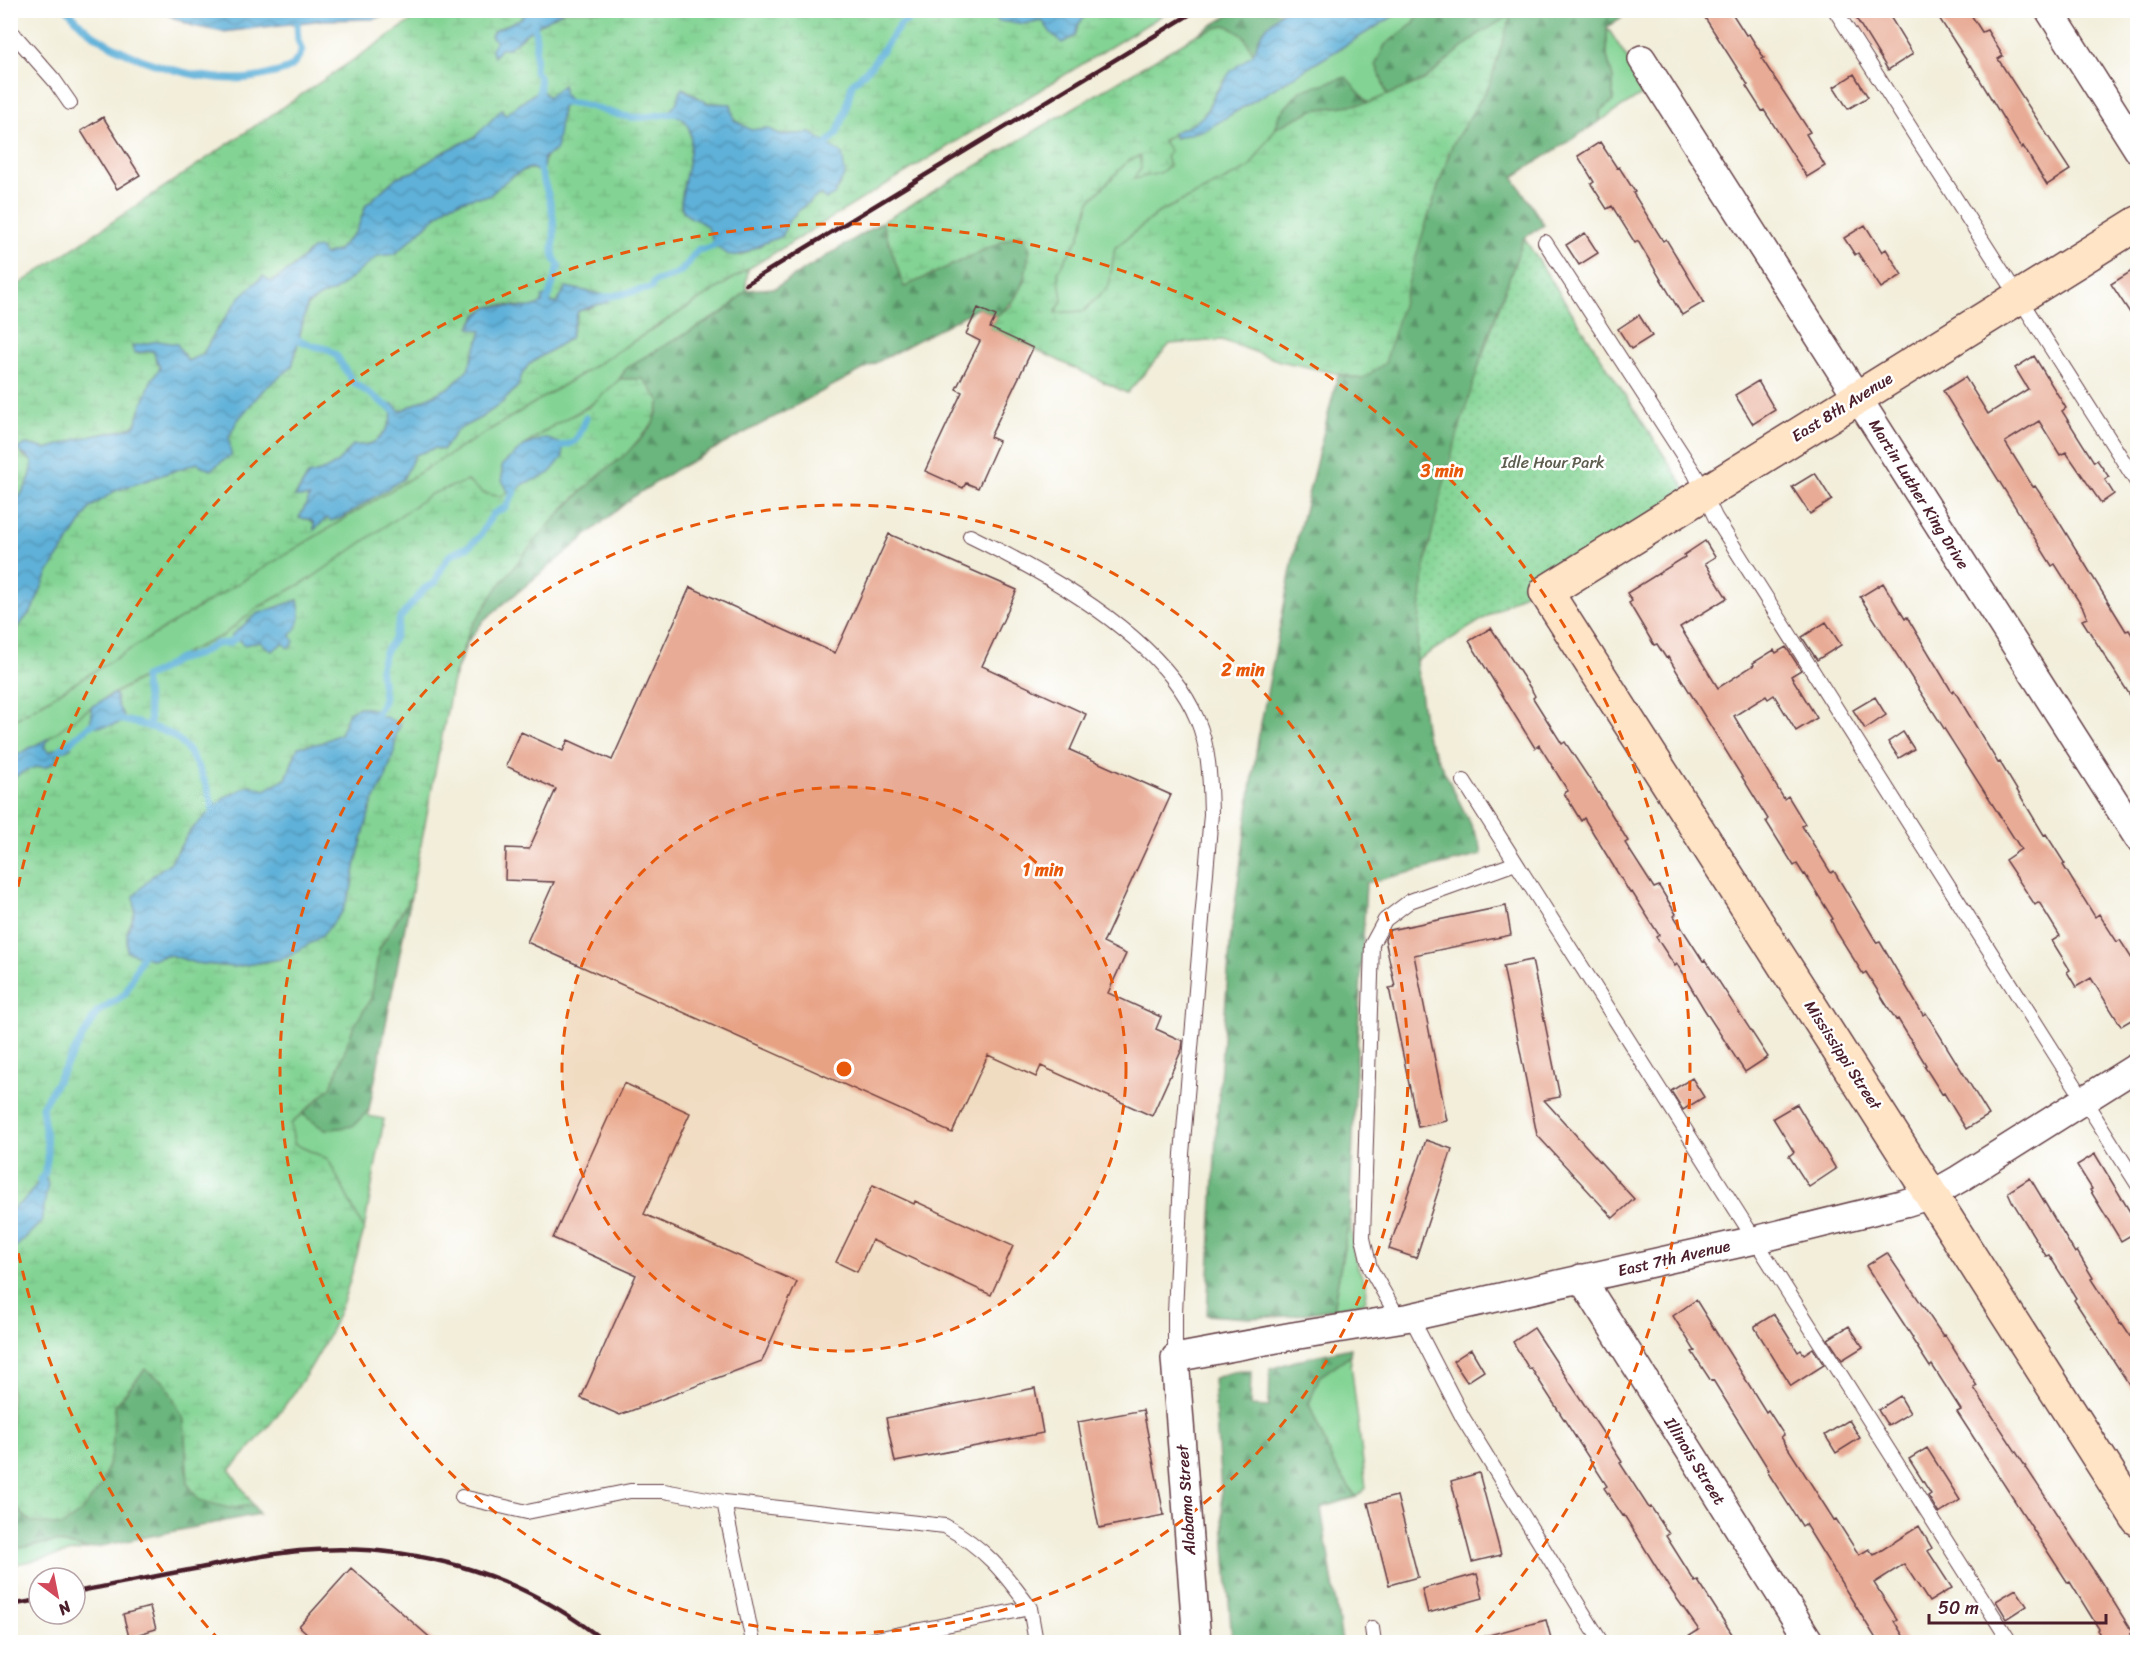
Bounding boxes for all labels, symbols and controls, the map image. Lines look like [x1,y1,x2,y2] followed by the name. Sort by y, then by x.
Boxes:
[1785,364,1899,450] street label: East 8th Avenue
[1861,413,1977,575] street label: Martin Luther King Drive
[1501,448,1605,477] park label: Idle Hour Park
[1419,455,1464,487] text: 3 min
[1220,654,1265,686] text: 2 min
[1023,854,1064,886] text: 1 min
[1796,994,1890,1116] street label: Mississippi Street
[834,1059,854,1079] centre of rings
[1615,1231,1733,1285] street label: East 7th Avenue
[1656,1410,1734,1511] street label: Illinois Street
[1168,1443,1204,1557] street label: Alabama Street
[27,1566,87,1626] north arrow
[1929,1587,2106,1625] scale bar
[1938,1592,1979,1624] text: 50 m
[52,1593,78,1624] text: N

